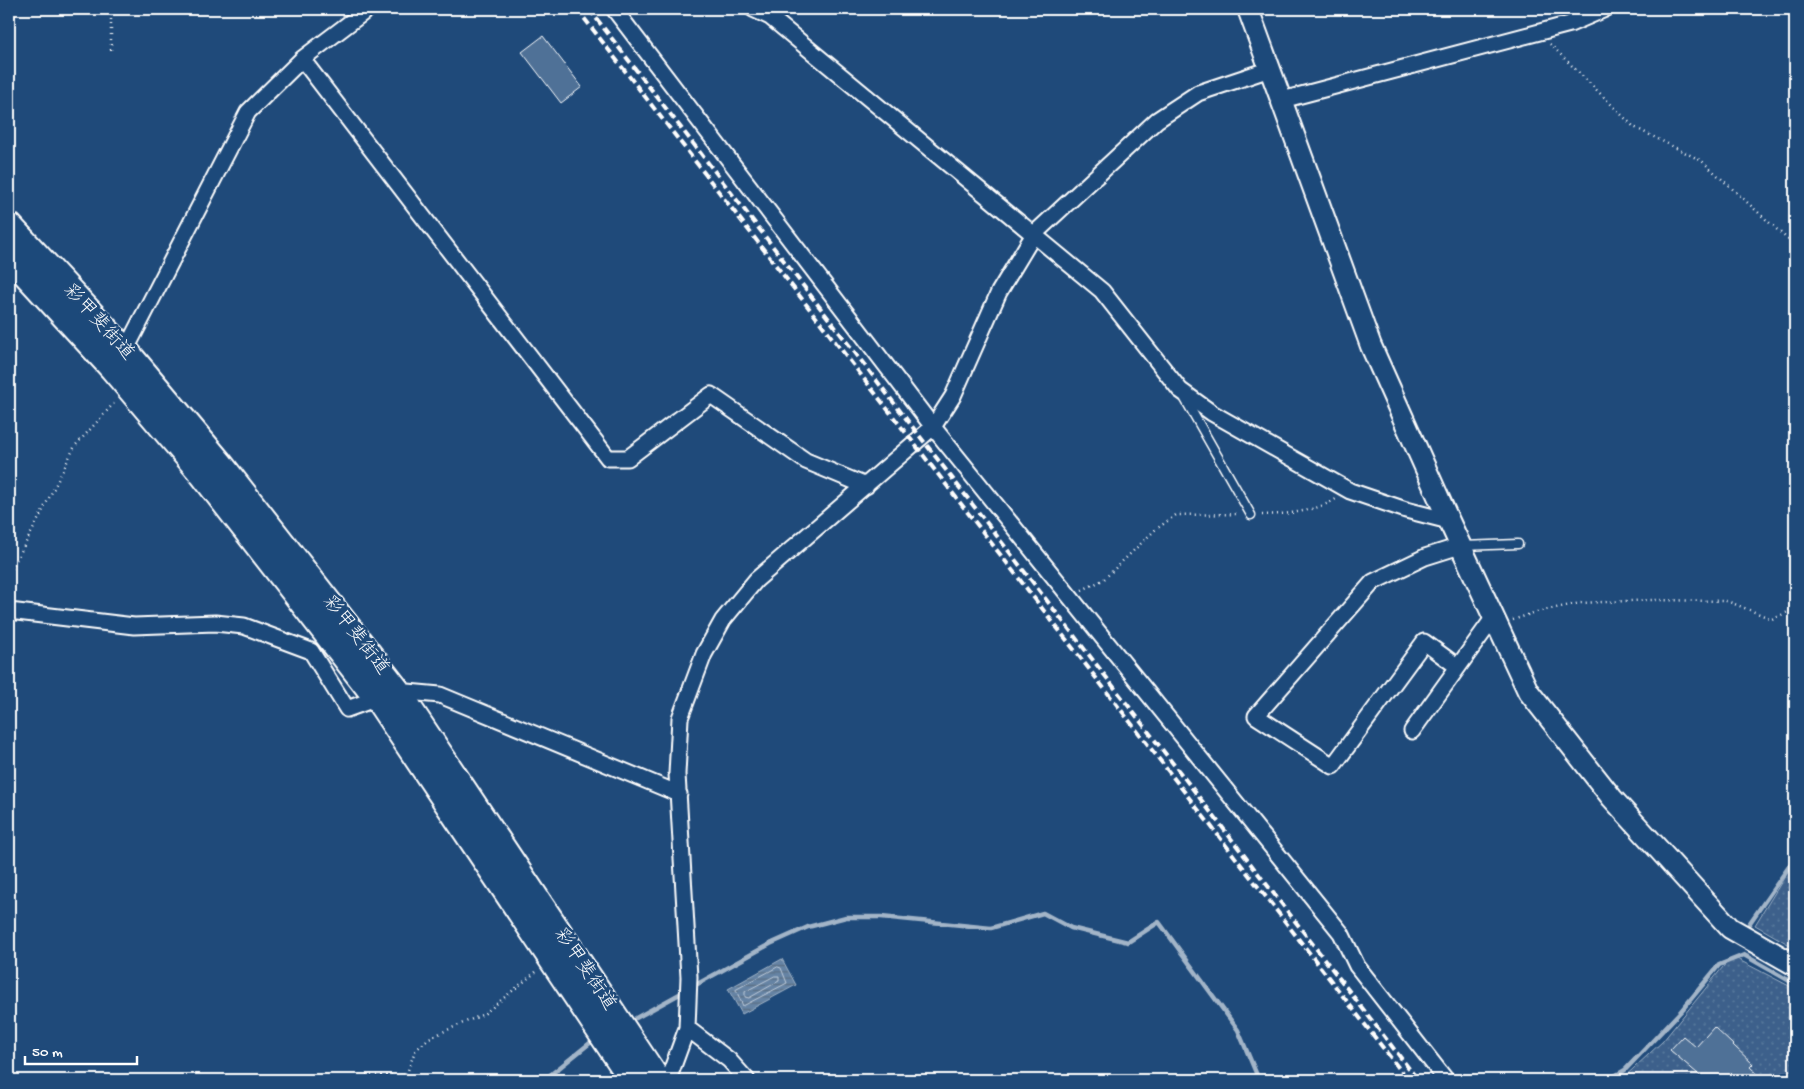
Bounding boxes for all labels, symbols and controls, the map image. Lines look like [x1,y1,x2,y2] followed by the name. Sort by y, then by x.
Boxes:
[58,279,139,366] street label: 彩甲斐街道
[317,591,394,681] street label: 彩甲斐街道
[548,924,621,1016] street label: 彩甲斐街道
[25,1034,138,1066] scale bar
[32,1044,63,1062] text: 50 m

